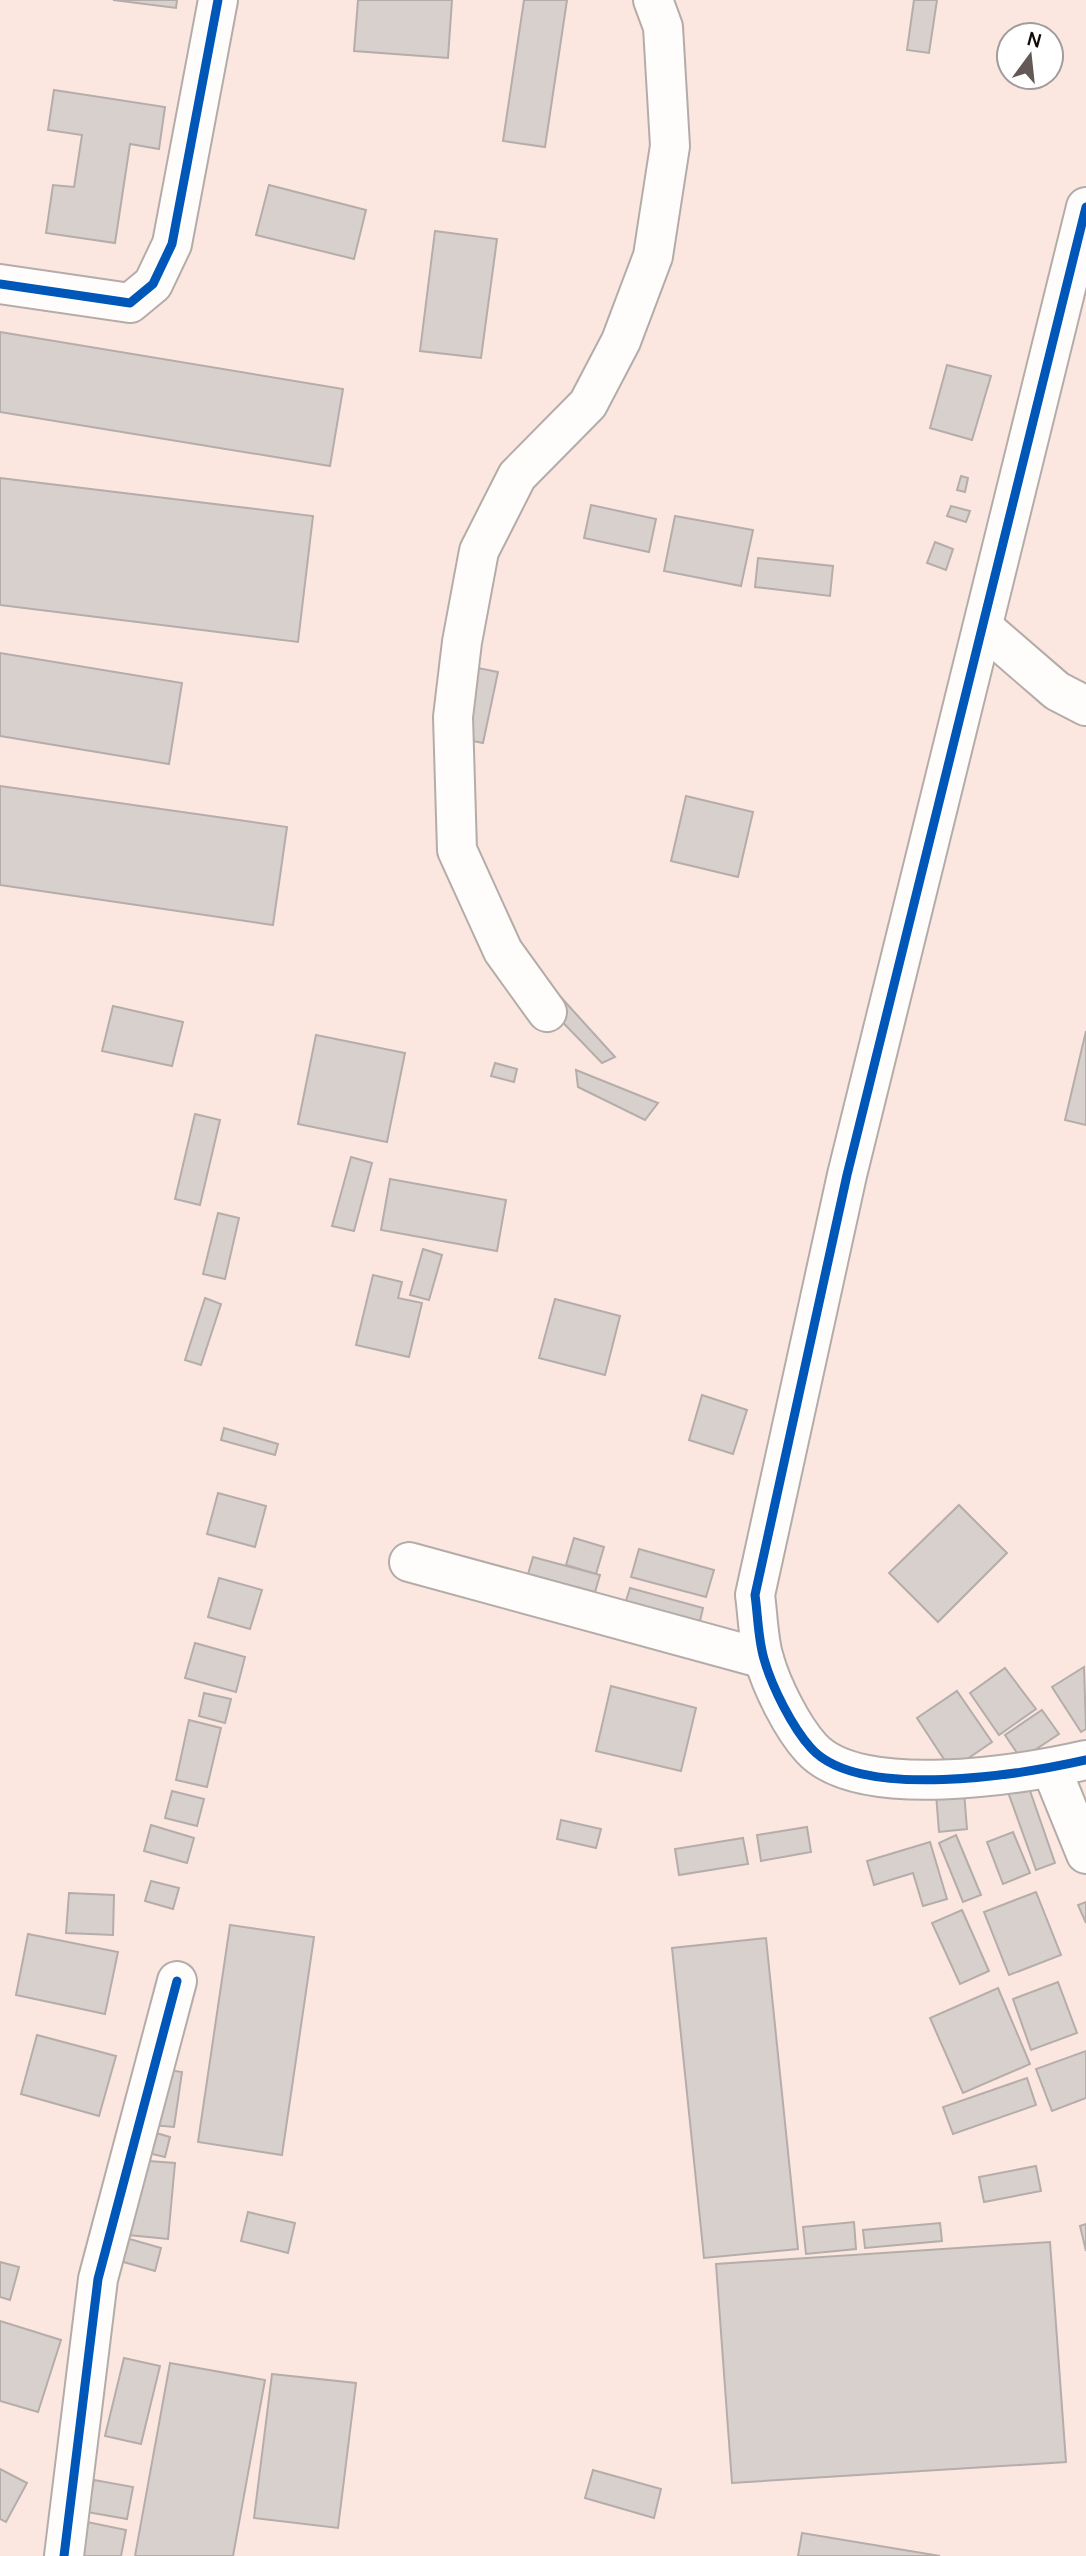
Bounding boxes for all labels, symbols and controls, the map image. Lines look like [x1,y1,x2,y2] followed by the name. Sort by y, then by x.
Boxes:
[995,21,1065,91] north arrow
[1024,25,1044,54] text: N

